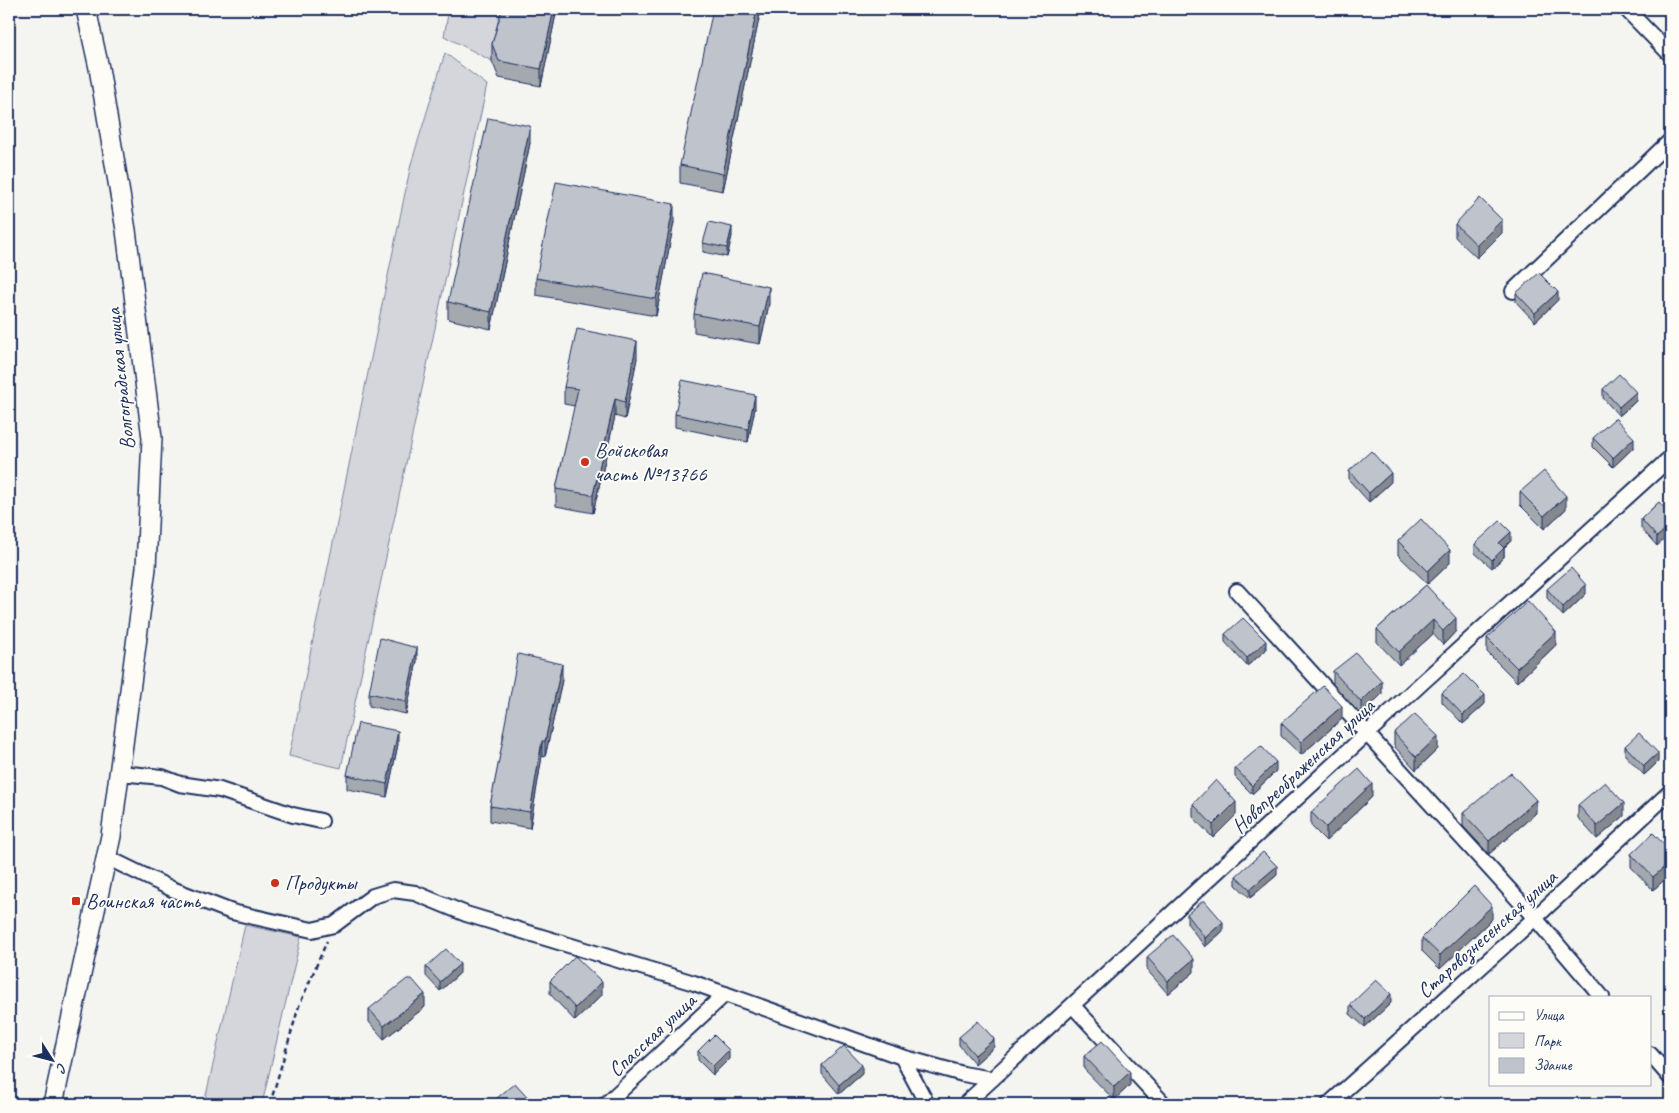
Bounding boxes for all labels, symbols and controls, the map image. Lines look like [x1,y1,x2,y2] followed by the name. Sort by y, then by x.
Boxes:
[99,305,140,451] street label: Волгоградская улица
[595,437,707,487] place label: Войсковая часть №13766
[579,456,591,468] marker: Войсковая часть №13766
[1226,692,1381,839] street label: Новопреображенская улица
[1412,863,1564,1005] street label: Старовознесенская улица
[285,870,358,896] place label: Продукты
[269,877,281,889] marker: Продукты
[86,888,201,914] place label: Воинская часть
[70,895,82,907] marker: Воинская часть
[603,986,703,1082] street label: Спасская улица
[1489,996,1652,1086] legend
[1534,1006,1565,1025] text: Улица
[1534,1032,1562,1051] text: Парк
[28,1036,78,1086] north arrow
[1534,1056,1573,1075] text: Здание
[52,1060,71,1077] text: С

